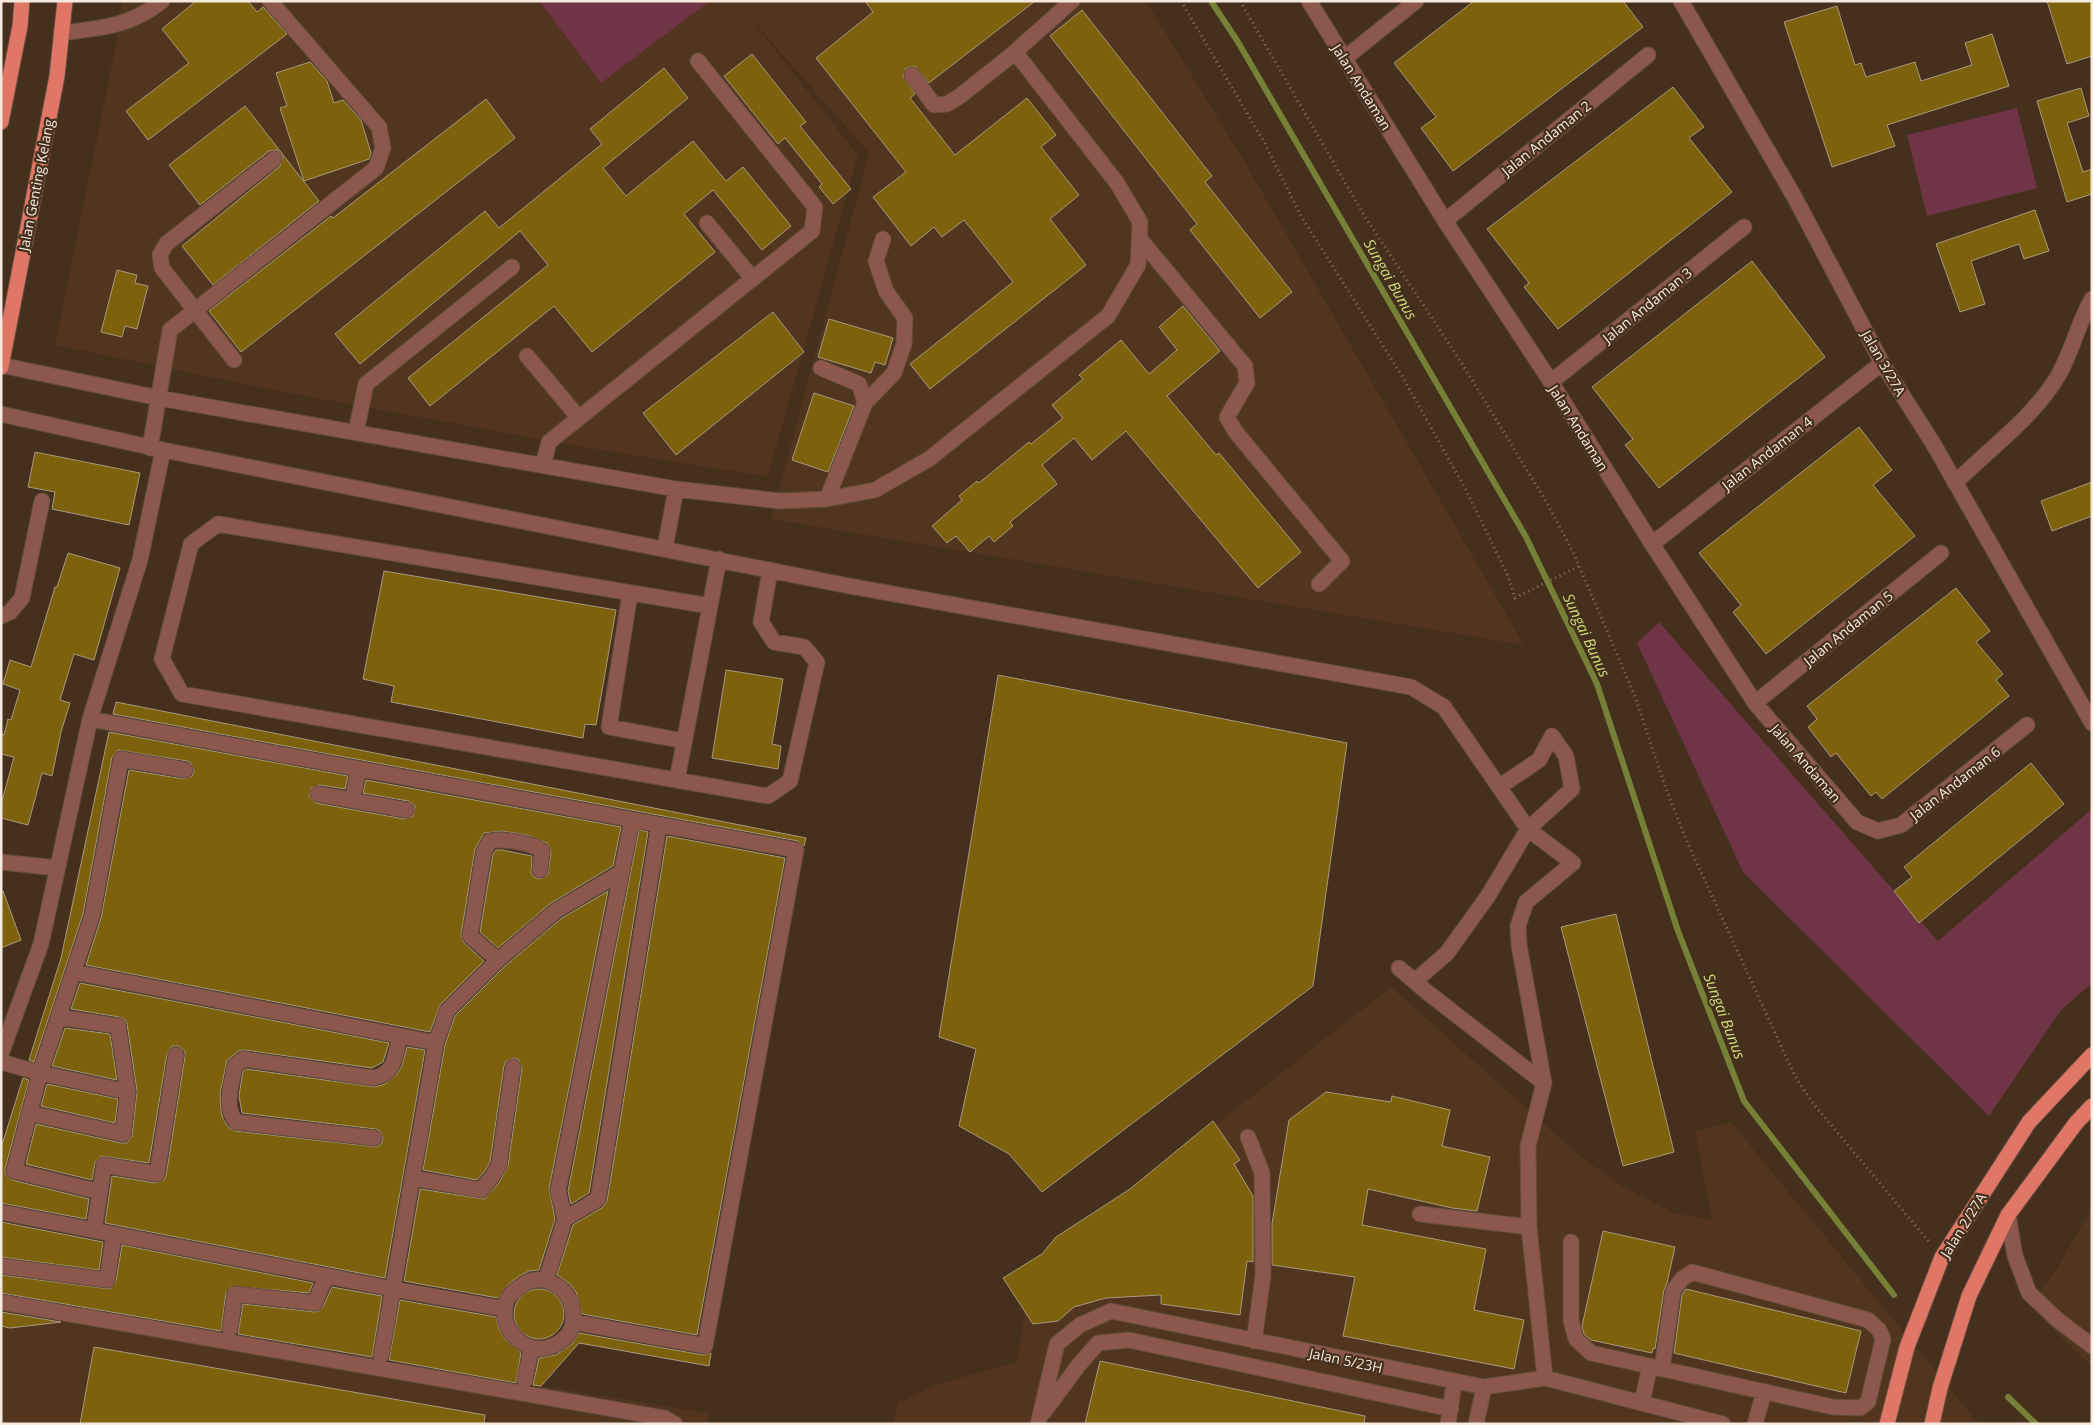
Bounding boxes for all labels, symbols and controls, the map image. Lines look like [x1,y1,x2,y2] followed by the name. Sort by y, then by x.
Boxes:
[1327,39,1396,134] street label: Jalan Andaman
[1496,96,1595,181] street label: Jalan Andaman 2
[14,117,58,255] street label: Jalan Genting Kelang
[1360,235,1422,324] water label: Sungai Bunus
[1597,263,1696,348] street label: Jalan Andaman 3
[1857,325,1911,400] street label: Jalan 3/27A
[1544,380,1613,475] street label: Jalan Andaman
[1716,412,1816,496] street label: Jalan Andaman 4
[1798,586,1897,671] street label: Jalan Andaman 5
[1559,590,1615,681] water label: Sungai Bunus
[1765,718,1845,806] street label: Jalan Andaman
[1904,742,2004,826] street label: Jalan Andaman 6
[1700,970,1751,1062] water label: Sungai Bunus
[1935,1189,1990,1263] street label: Jalan 2/27A
[1306,1343,1384,1377] street label: Jalan 5/23H

